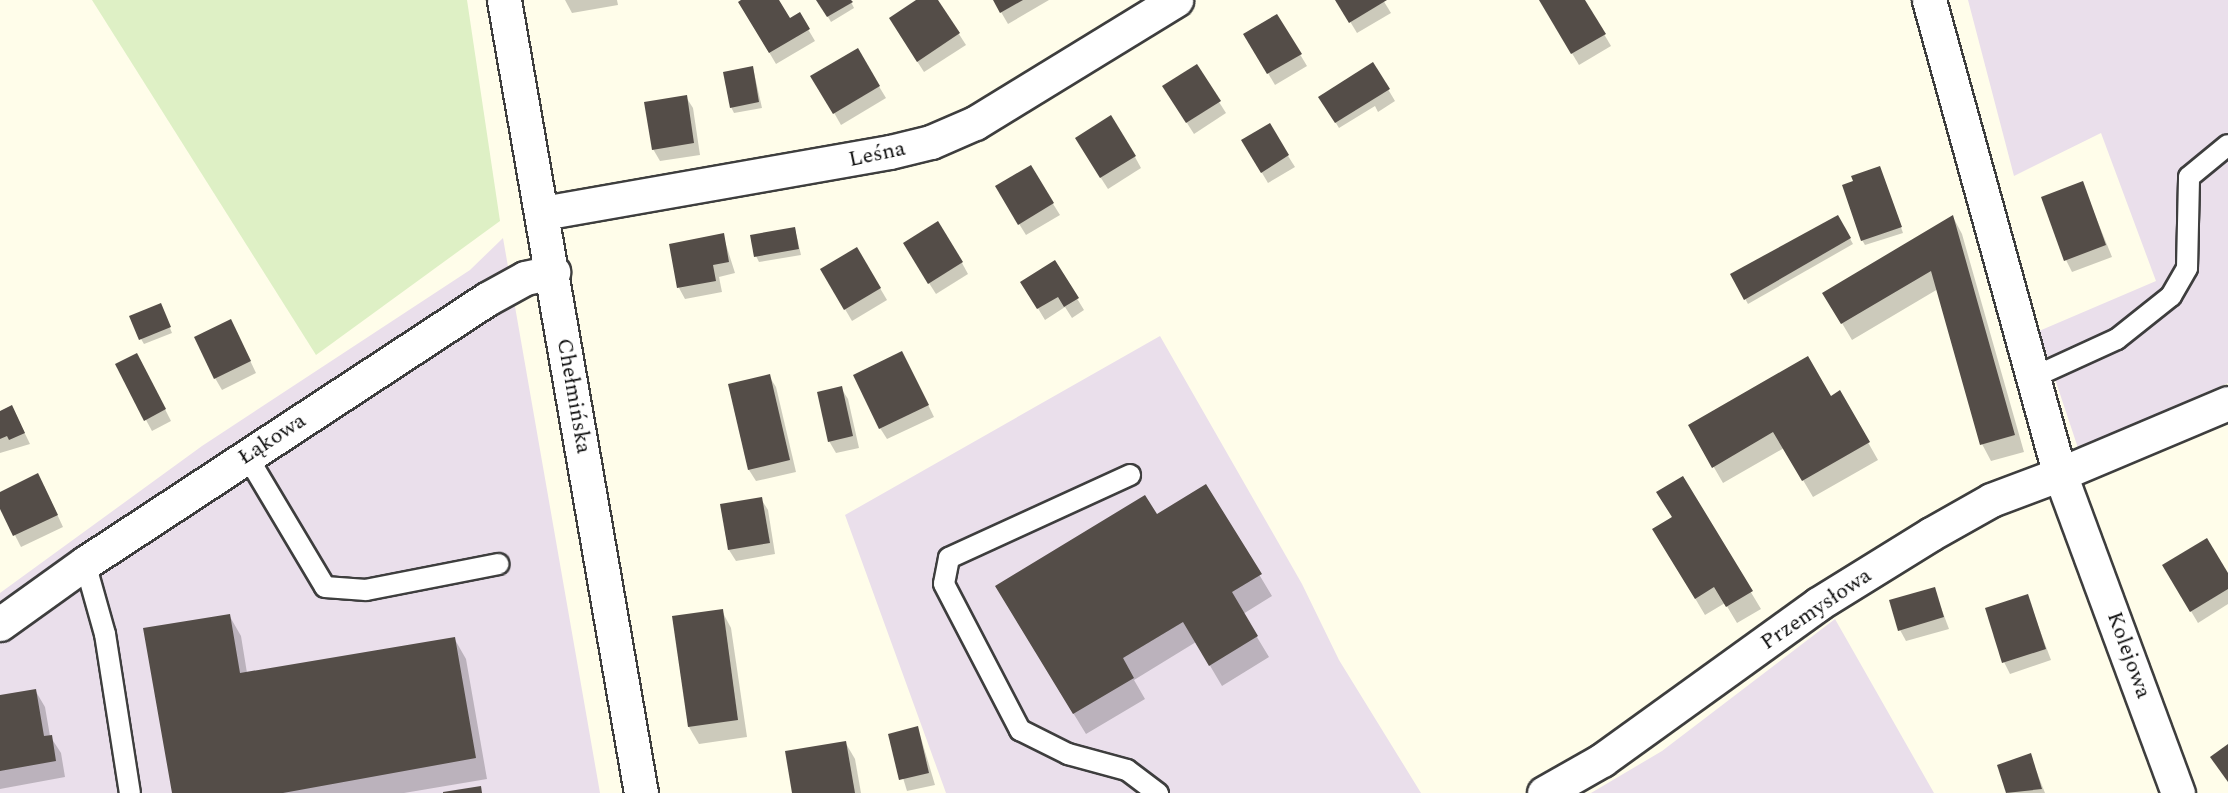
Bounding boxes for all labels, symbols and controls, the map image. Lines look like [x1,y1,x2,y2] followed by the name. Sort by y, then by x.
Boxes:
[846,135,908,173] street label: Leśna
[551,336,597,456] street label: Chełmińska
[233,407,311,471] street label: Łąkowa
[1756,562,1876,656] street label: Przemysłowa
[2101,608,2157,702] street label: Kolejowa

